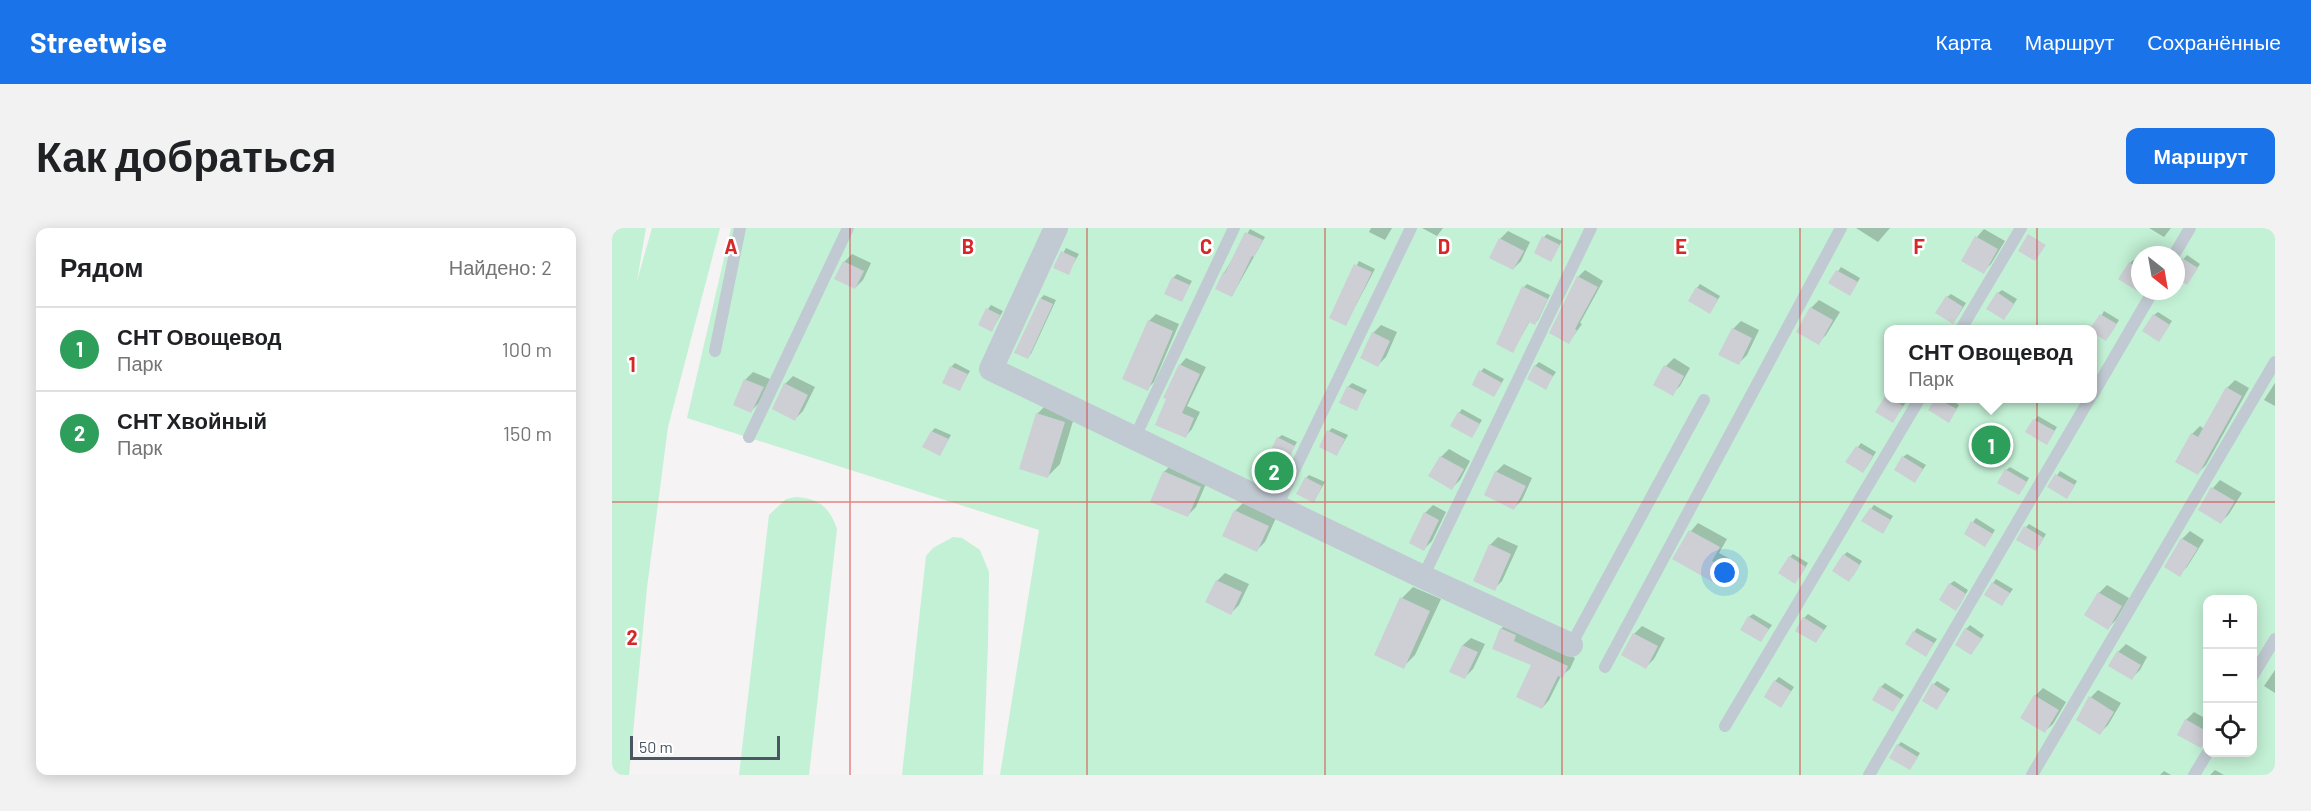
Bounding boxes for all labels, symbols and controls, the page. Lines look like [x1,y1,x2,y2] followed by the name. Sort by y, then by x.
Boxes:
[30,25,167,59] text: Streetwise
[1936,29,1992,54] text: Карта
[2025,29,2114,54] text: Маршрут
[2147,29,2281,54] text: Сохранённые
[2126,128,2275,184] button: Маршрут
[36,130,336,180] text: Как добраться
[724,234,738,258] text: A
[962,234,974,258] text: B
[1200,234,1212,258] text: C
[1438,234,1450,258] text: D
[1675,234,1687,258] text: E
[1913,234,1925,258] text: F
[2131,246,2185,300] north arrow
[60,251,143,282] text: Рядом
[449,255,552,279] text: Найдено: 2
[117,323,282,349] text: СНТ Овощевод
[1884,325,2097,403] popup
[76,337,83,361] text: 1
[502,337,552,361] text: 100 m
[1908,338,2073,364] text: СНТ Овощевод
[117,351,162,375] text: Парк
[628,352,636,376] text: 1
[1908,366,1954,390] text: Парк
[117,407,267,433] text: СНТ Хвойный
[74,421,85,445] text: 2
[503,421,552,445] text: 150 m
[1972,422,2010,468] pin: 1
[117,435,162,459] text: Парк
[1254,448,1294,494] pin: 2
[1710,558,1739,587] your location
[2203,595,2257,757] map controls
[2203,595,2257,649] button: +
[626,625,638,649] text: 2
[2203,649,2257,703] button: −
[2203,703,2257,757] button: locate
[630,733,780,760] scale bar
[639,737,673,756] text: 50 m

